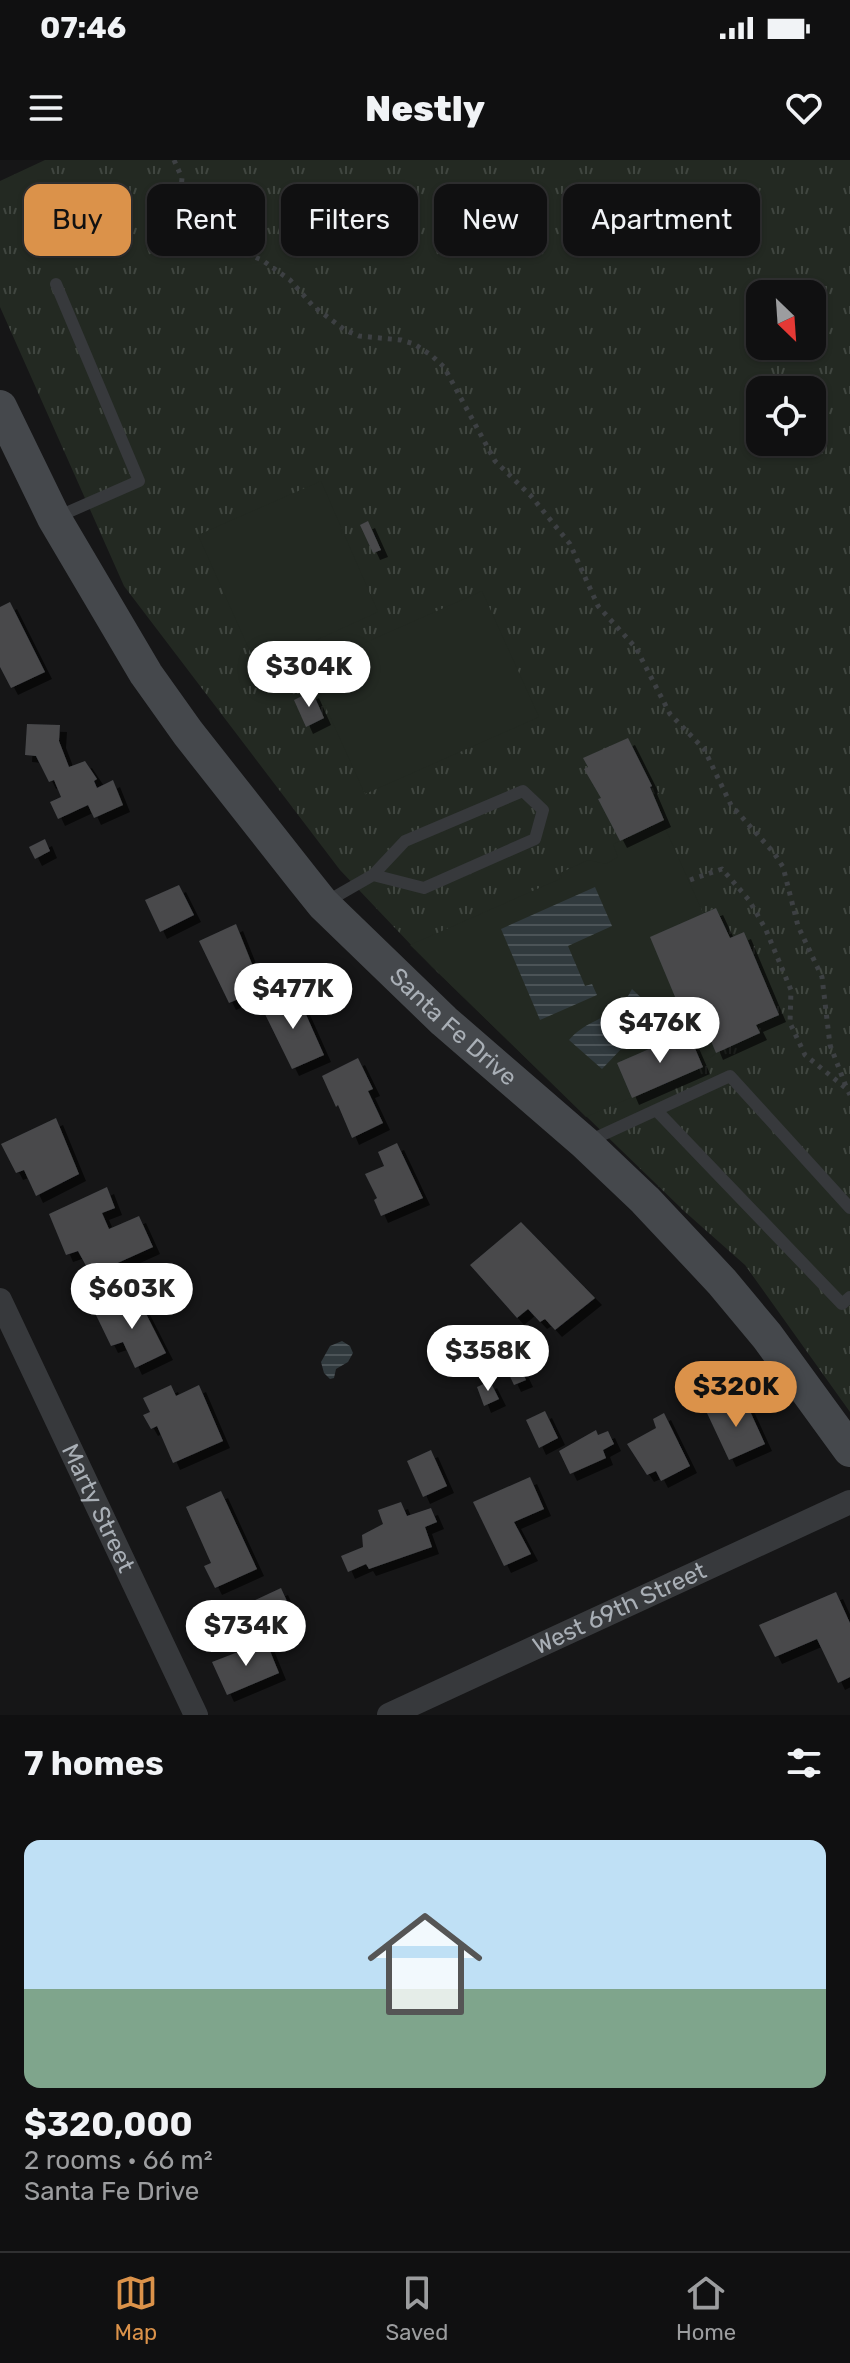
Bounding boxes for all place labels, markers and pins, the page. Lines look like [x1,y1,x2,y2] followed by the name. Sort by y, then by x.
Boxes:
[253,641,365,709] pin: $304K
[237,963,349,1031] pin: $477K
[604,997,716,1065] pin: $476K
[76,1263,188,1331] pin: $603K
[432,1325,544,1393] pin: $358K
[680,1361,792,1429] pin: $320K
[190,1600,302,1668] pin: $734K

